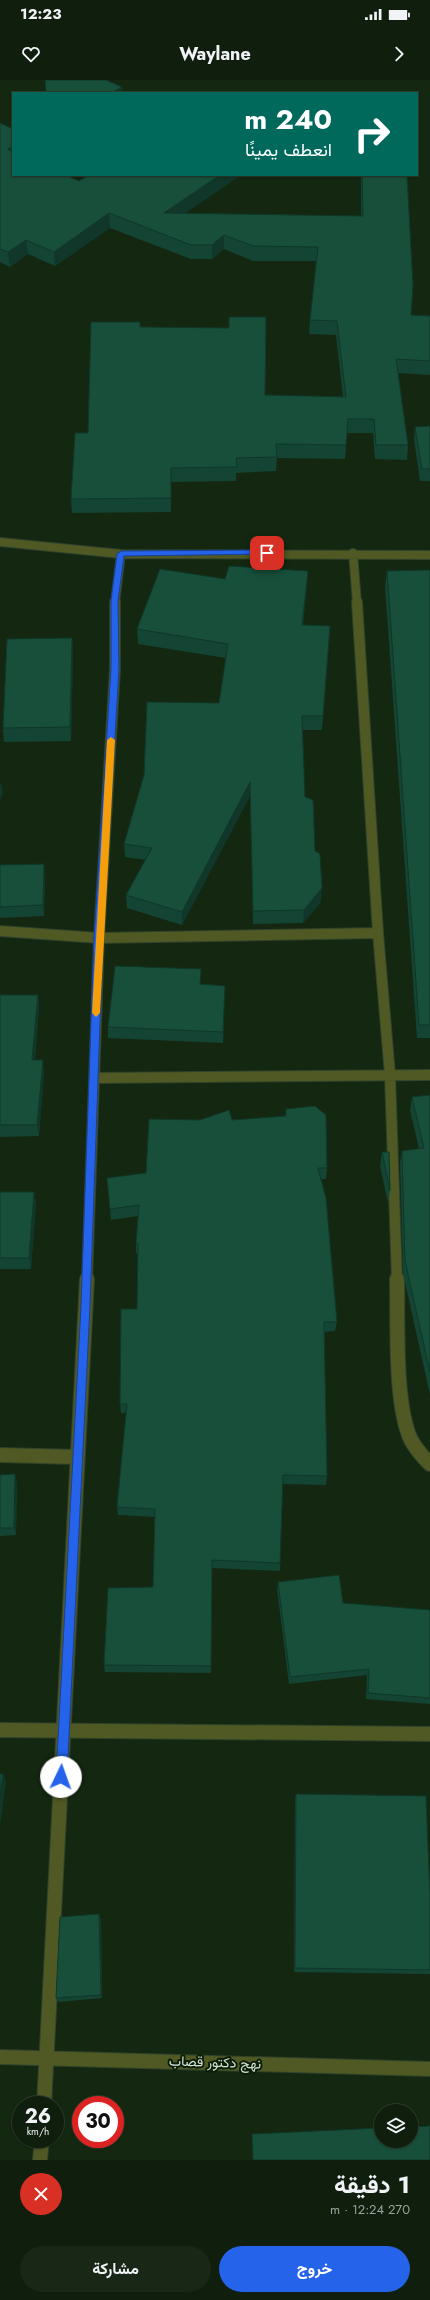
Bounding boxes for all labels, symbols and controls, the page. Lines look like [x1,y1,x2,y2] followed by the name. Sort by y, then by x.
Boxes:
[20,3,61,25] text: 12:23
[179,41,251,67] text: Waylane
[20,43,42,65] icon: heart
[388,43,410,65] icon: forward
[244,99,332,140] text: 240 m
[346,108,398,160] icon: right
[245,137,332,163] text: انعطف يمينًا
[250,536,284,570] pin
[256,542,278,564] icon: arrive
[40,1756,82,1798] position arrow
[169,2050,261,2075] street label: نهج دكتور قصاب
[72,2096,124,2148] speed limit sign: 30
[25,2102,51,2131] text: 26
[374,2104,418,2148] map controls
[374,2104,418,2148] button: layers
[27,2124,49,2139] text: km/h
[334,2167,410,2202] text: 1 دقيقة
[20,2173,62,2215] button: close
[330,2200,410,2219] text: 270 m · 12:24
[20,2246,211,2292] button: مشاركة
[219,2246,410,2292] button: خروج

